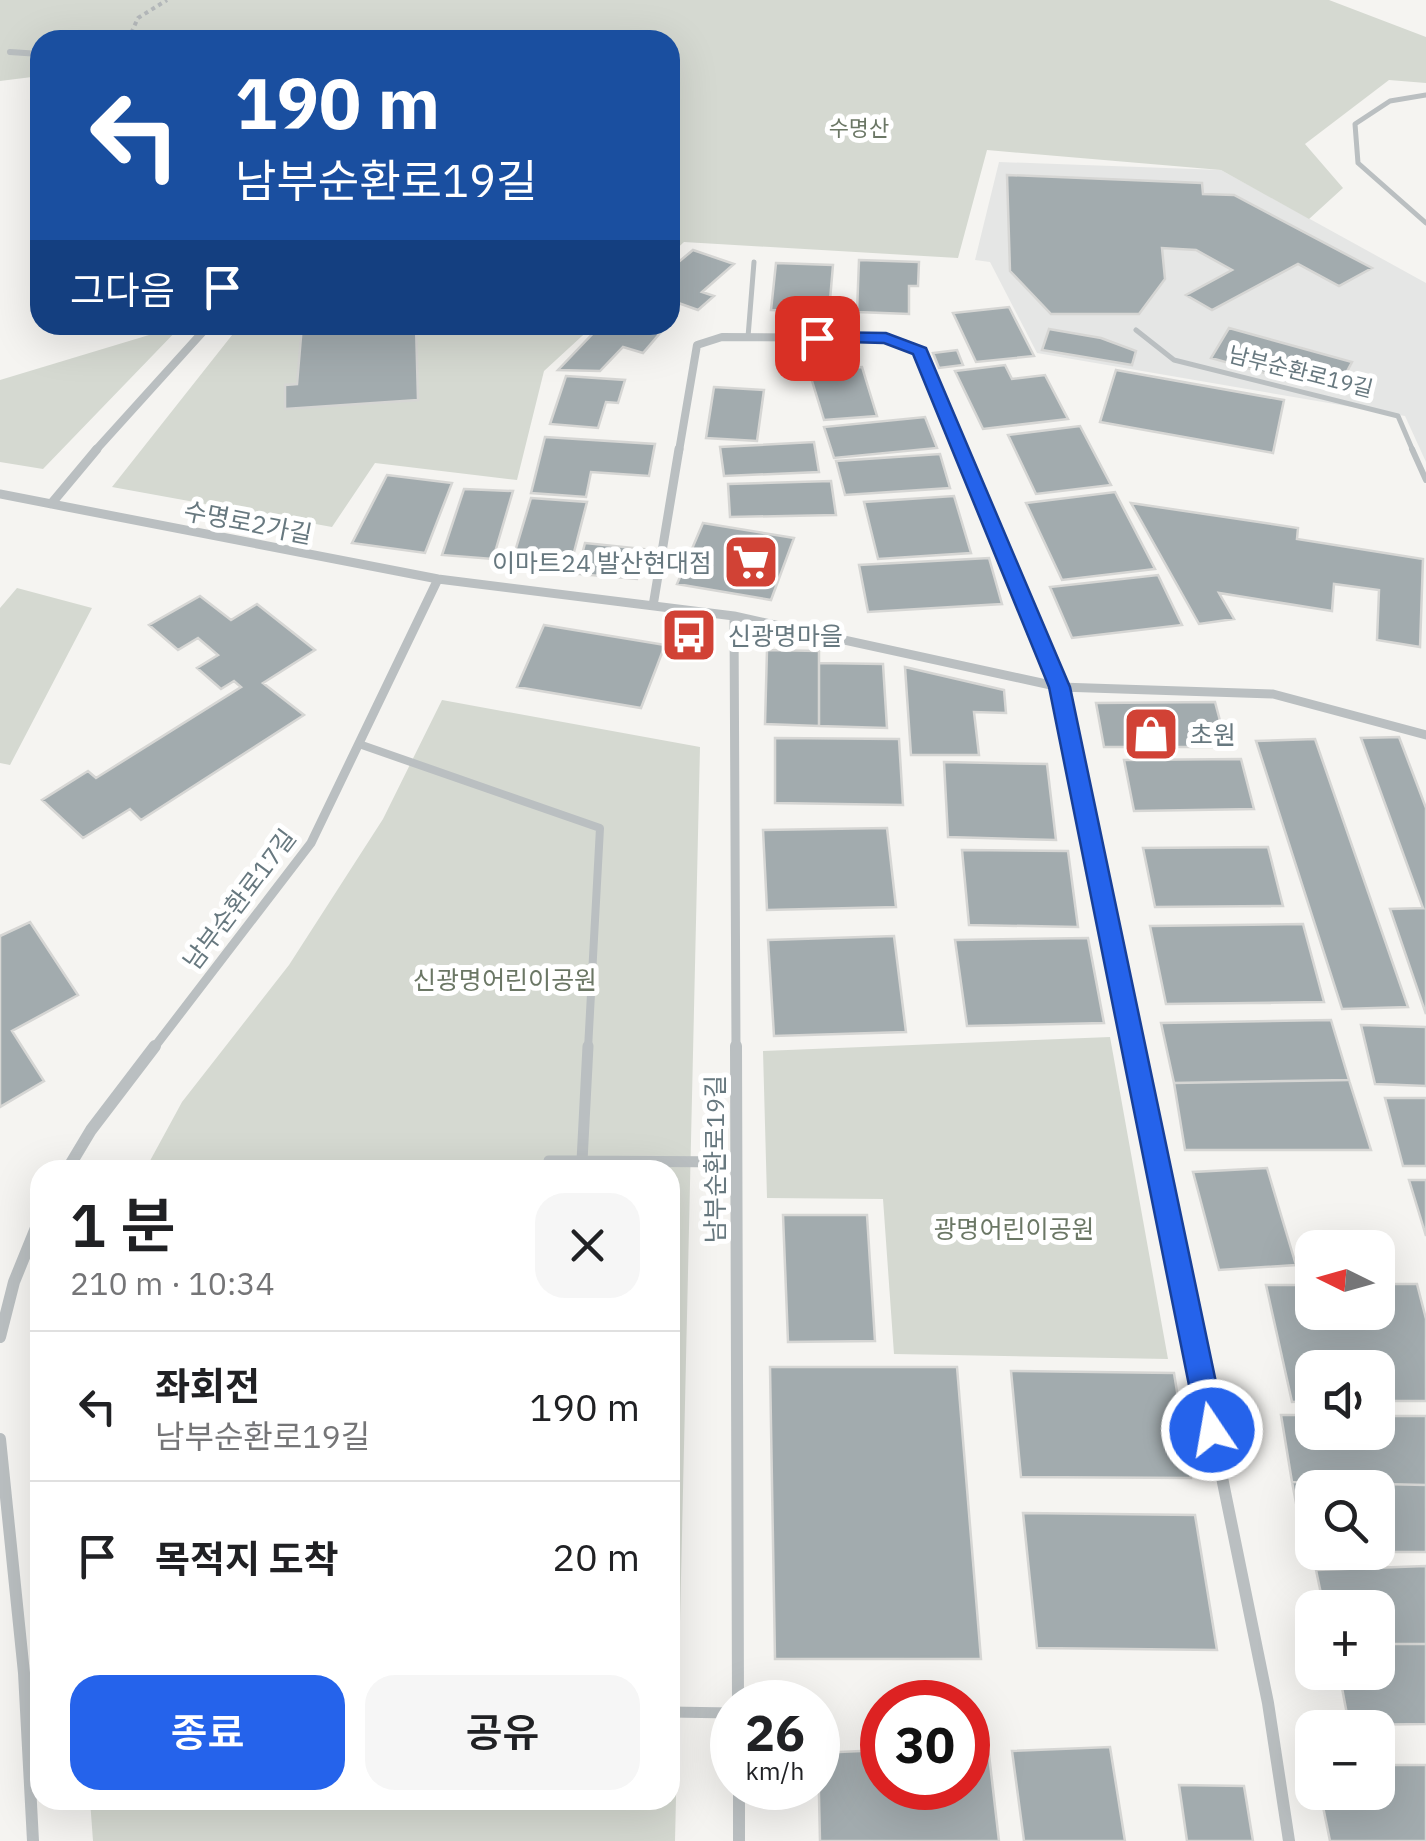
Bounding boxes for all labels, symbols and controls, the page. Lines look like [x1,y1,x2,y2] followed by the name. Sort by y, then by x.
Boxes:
[235,57,440,148] text: 190 m
[70,70,200,200] icon: left
[829,113,889,142] park label: 수명산
[235,151,537,209] text: 남부순환로19길
[195,260,250,315] icon: arrive
[70,265,175,314] text: 그다음
[775,296,860,381] pin
[790,311,845,366] icon: arrive
[1226,339,1376,403] street label: 남부순환로19길
[181,493,315,551] street label: 수명로2가길
[721,532,781,592] supermarket icon: 이마트24 발산현대점
[492,546,712,579] place label: 이마트24 발산현대점
[659,605,719,665] bus stop icon: 신광명마을
[728,619,843,652] place label: 신광명마을
[1121,704,1181,764] shop icon: 초원
[1190,718,1236,751] place label: 초원
[175,822,303,976] street label: 남부순환로17길
[413,963,597,996] park label: 신광명어린이공원
[698,1075,731,1243] street label: 남부순환로19길
[70,1185,175,1264] text: 1 분
[535,1193,640,1298] button: close
[933,1212,1095,1245] park label: 광명어린이공원
[1295,1230,1395,1330] north arrow
[1295,1230,1395,1810] map controls
[70,1262,275,1304] text: 210 m · 10:34
[1295,1350,1395,1450] button: sound
[155,1361,260,1410] text: 좌회전
[1160,1378,1264,1482] position arrow
[70,1379,125,1434] icon: left
[529,1382,640,1431] text: 190 m
[155,1415,370,1457] text: 남부순환로19길
[1295,1470,1395,1570] button: search
[70,1529,125,1584] icon: arrive
[552,1532,640,1581] text: 20 m
[155,1534,339,1583] text: 목적지 도착
[1295,1590,1395,1690] button: +
[70,1675,345,1790] button: 종료
[365,1675,640,1790] button: 공유
[860,1680,990,1810] speed limit sign: 30
[745,1700,805,1765] text: 26
[1295,1710,1395,1810] button: −
[746,1754,804,1787] text: km/h

